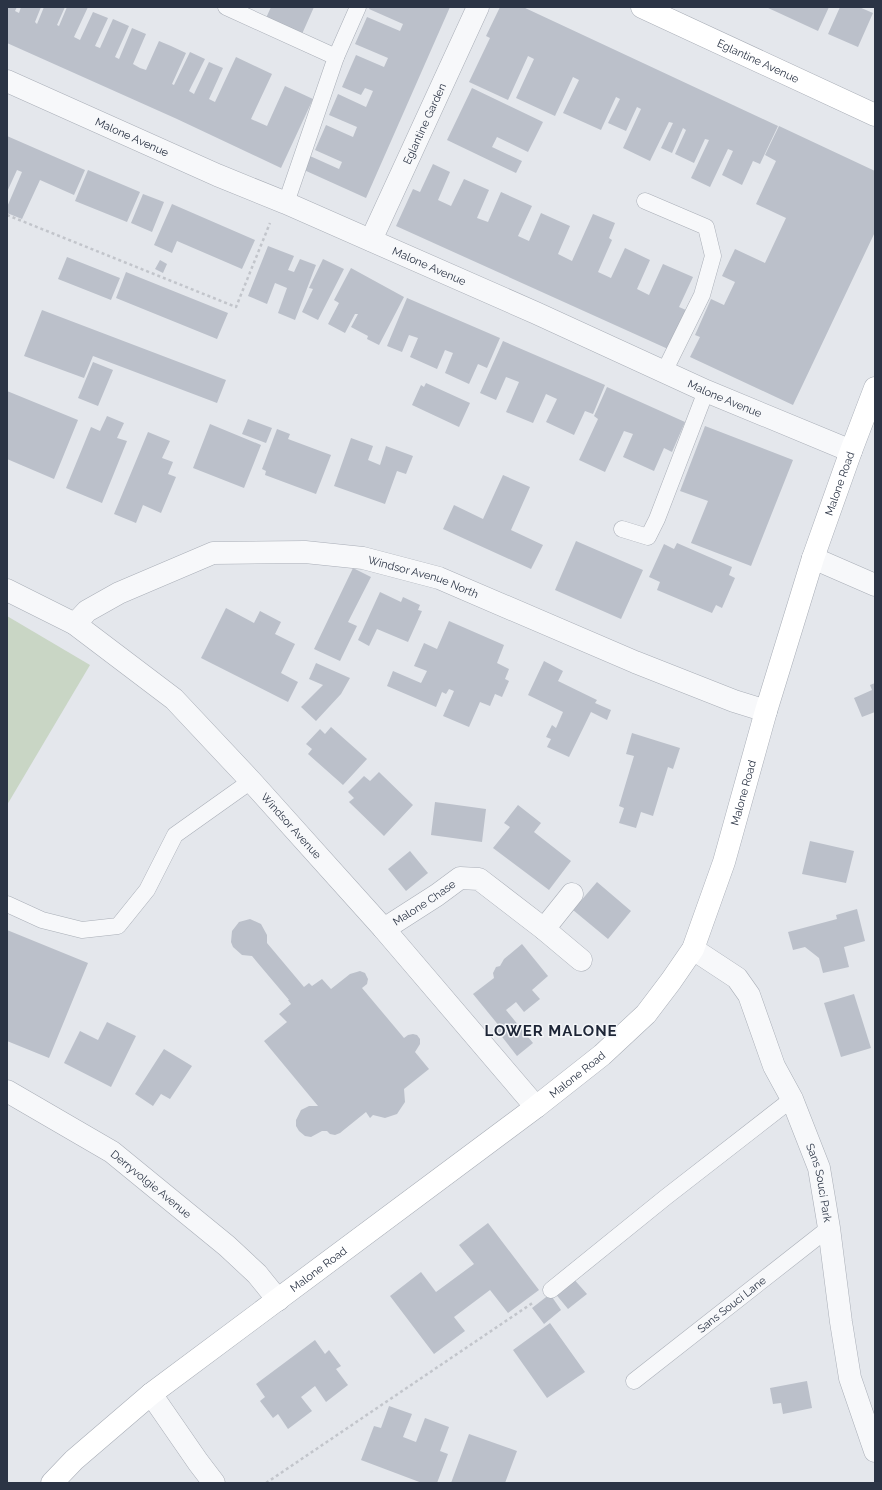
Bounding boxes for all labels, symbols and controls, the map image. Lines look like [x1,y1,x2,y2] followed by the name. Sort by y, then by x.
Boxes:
[715,37,801,86] street label: Eglantine Avenue
[401,81,449,167] street label: Eglantine Garden
[93,115,171,160] street label: Malone Avenue
[390,245,468,289] street label: Malone Avenue
[686,378,764,421] street label: Malone Avenue
[823,450,857,518] street label: Malone Road
[366,554,480,601] street label: Windsor Avenue North
[728,759,759,827] street label: Malone Road
[258,791,324,862] street label: Windsor Avenue
[391,877,459,929] street label: Malone Chase
[484,1022,618,1040] district label: LOWER MALONE
[547,1049,608,1101] street label: Malone Road
[803,1142,834,1223] street label: Sans Souci Park
[108,1148,194,1221] street label: Derryvolgie Avenue
[288,1244,350,1295] street label: Malone Road
[695,1274,769,1336] street label: Sans Souci Lane

